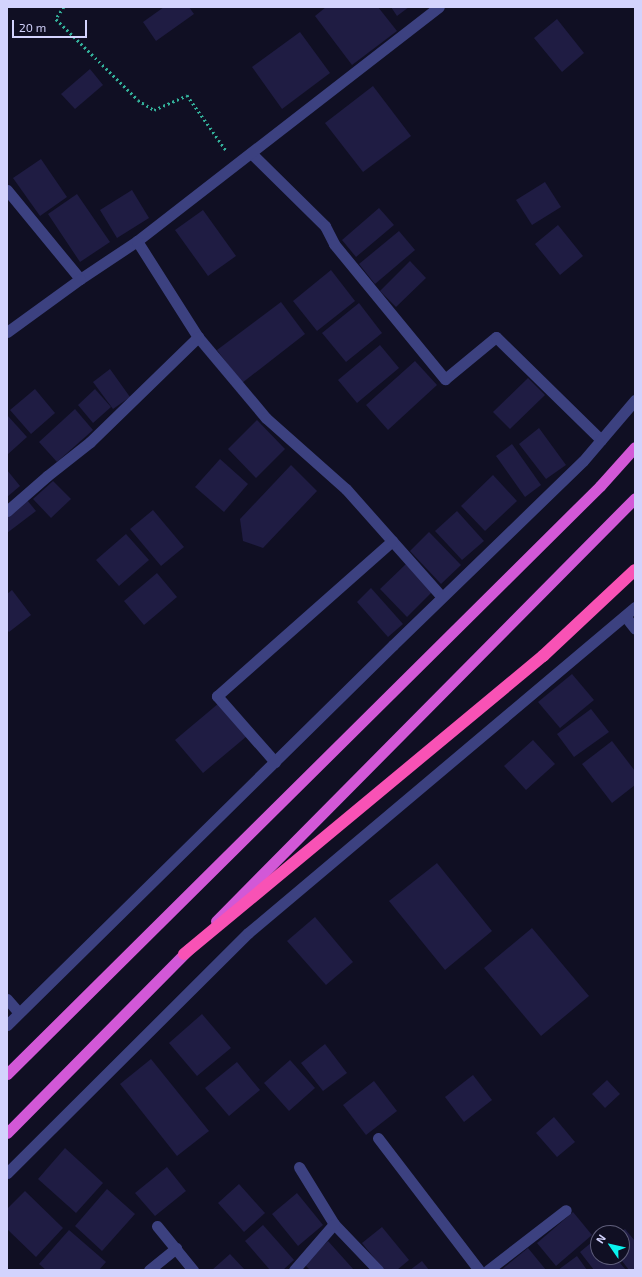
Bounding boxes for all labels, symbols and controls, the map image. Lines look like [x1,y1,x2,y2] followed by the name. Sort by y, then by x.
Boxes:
[14,12,89,38] scale bar
[19,20,46,34] text: 20 m
[590,1225,630,1265] north arrow
[593,1232,608,1246] text: N

